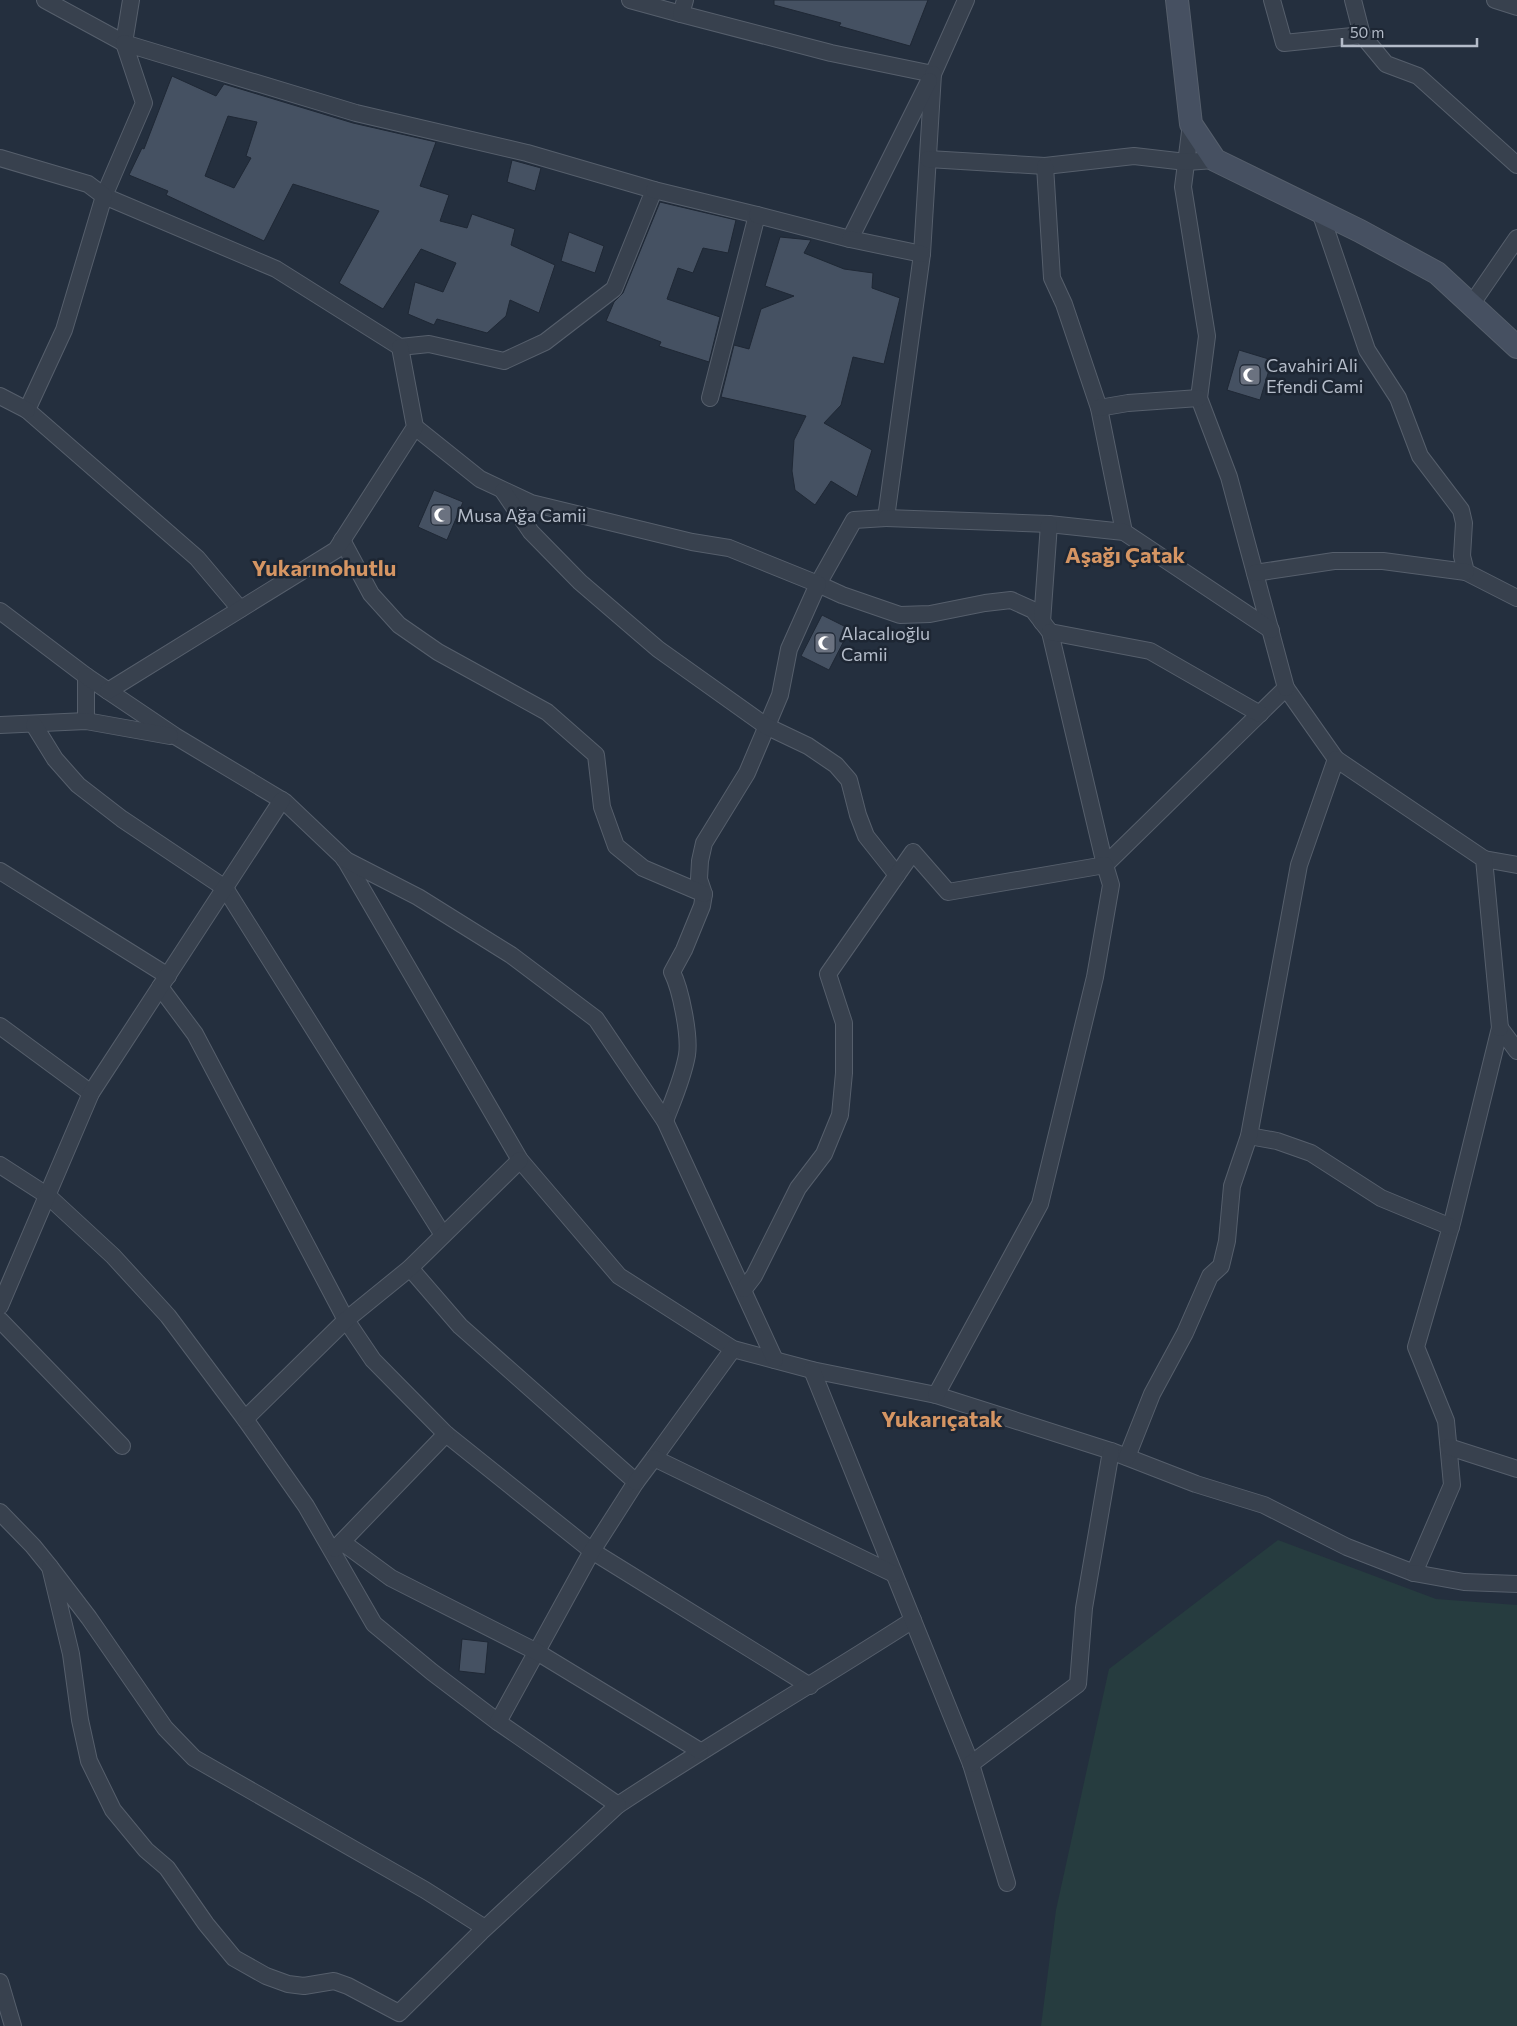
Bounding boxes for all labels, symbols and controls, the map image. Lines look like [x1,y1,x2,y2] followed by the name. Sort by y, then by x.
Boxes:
[1342,15,1477,47] scale bar
[1350,23,1384,41] text: 50 m
[1266,354,1363,397] place label: Cavahiri Ali Efendi Cami
[1238,363,1262,387] mosque icon: Cavahiri Ali Efendi Cami
[429,503,453,527] mosque icon: Musa Ağa Camii
[457,504,587,526] place label: Musa Ağa Camii
[1065,541,1185,568] district label: Aşağı Çatak
[252,554,396,581] district label: Yukarınohutlu
[841,622,930,665] place label: Alacalıoğlu Camii
[813,631,837,655] mosque icon: Alacalıoğlu Camii
[881,1405,1003,1432] district label: Yukarıçatak

